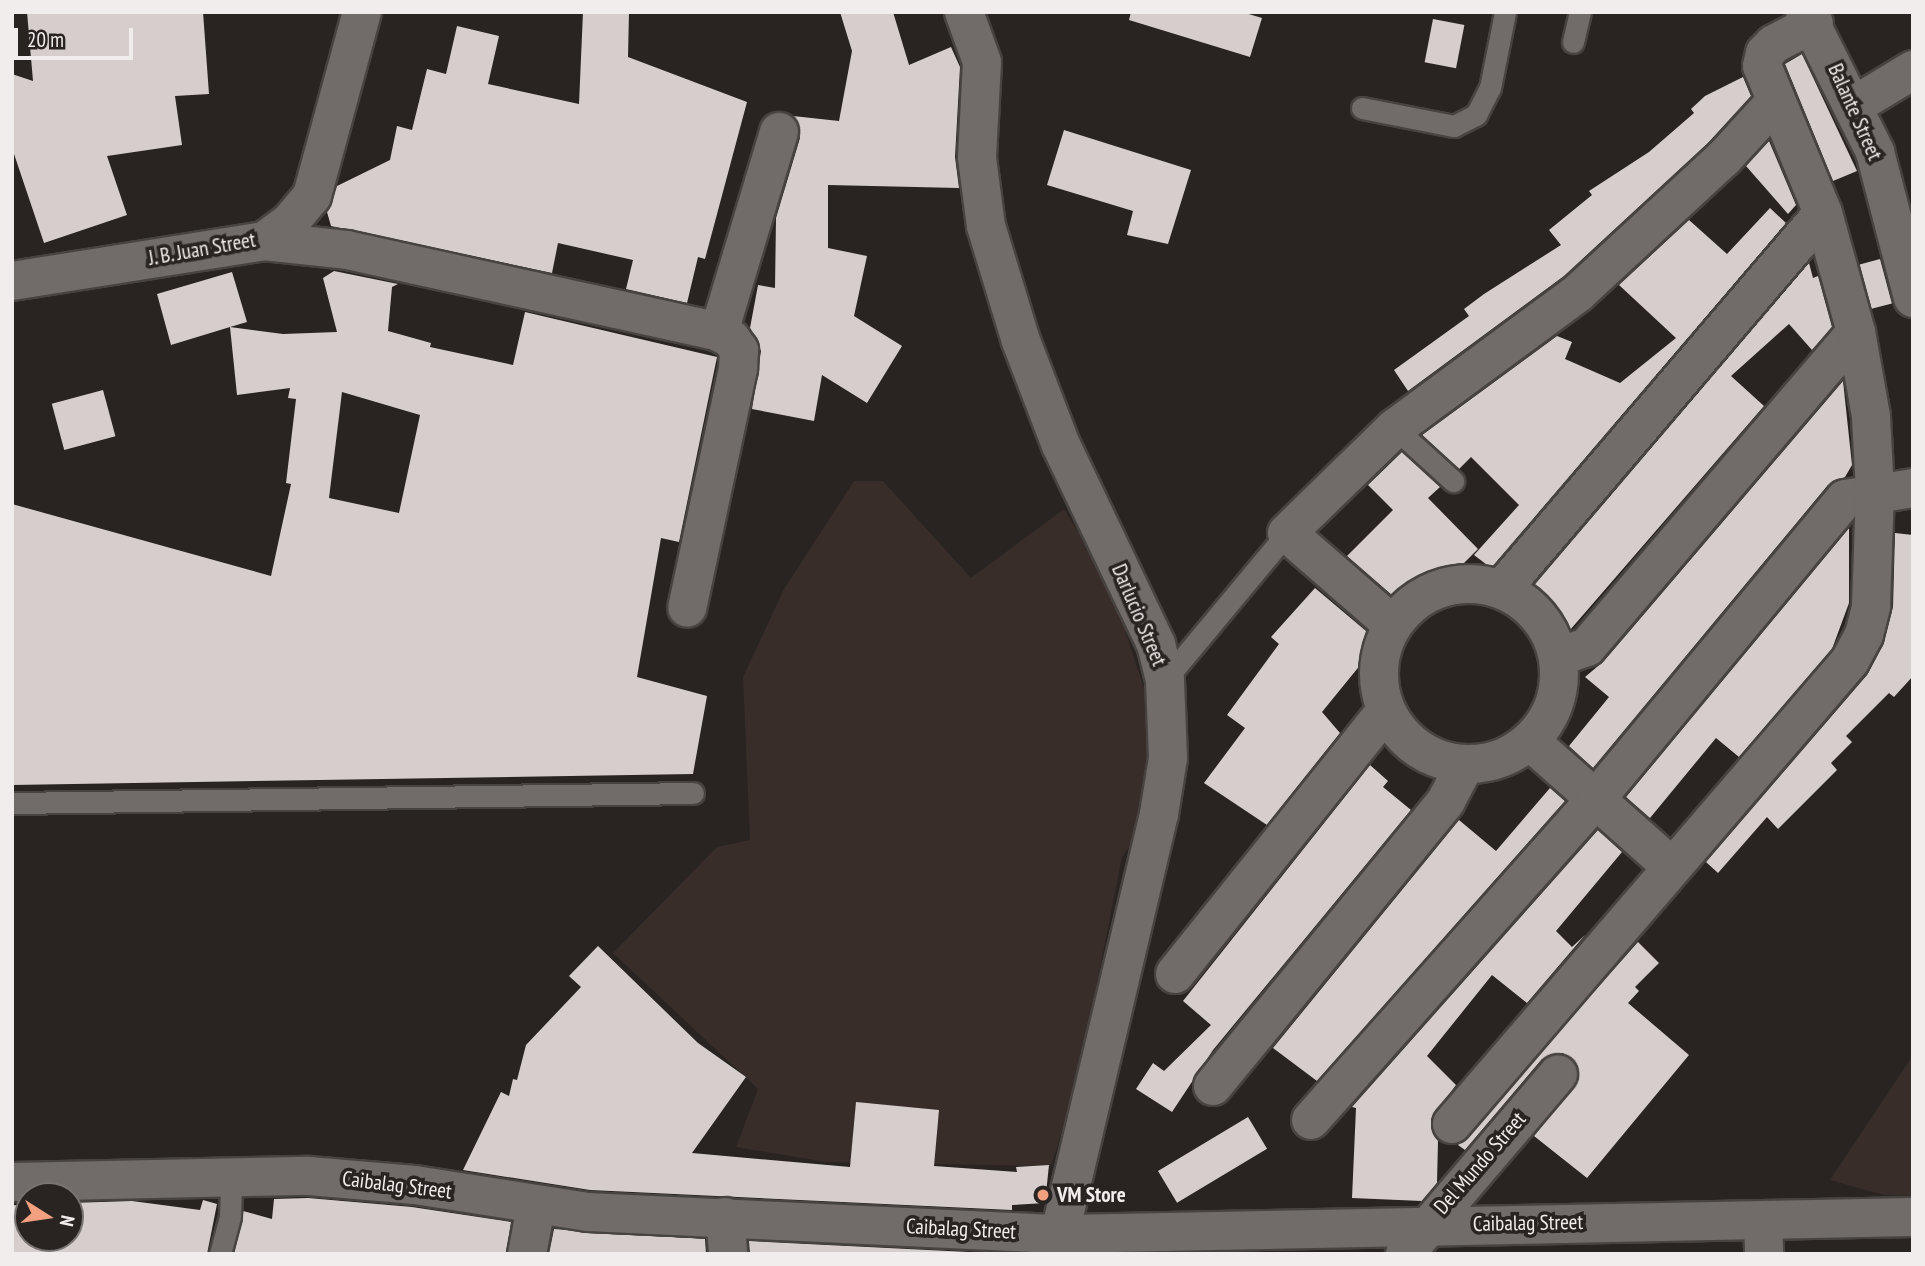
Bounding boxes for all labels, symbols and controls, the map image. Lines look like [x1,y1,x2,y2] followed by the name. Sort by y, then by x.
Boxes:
[18,14,136,58] scale bar
[27,26,64,53] text: 20 m
[1823,60,1887,164] street label: Balante Street
[145,227,259,271] street label: J. B. Juan Street
[1106,560,1172,670] street label: Darlucio Street
[1429,1107,1531,1219] street label: Del Mundo Street
[341,1166,453,1204] street label: Caibalag Street
[14,1182,84,1252] north arrow
[1057,1182,1126,1208] place label: VM Store
[1035,1187,1051,1203] marker: VM Store
[1473,1209,1583,1237] street label: Caibalag Street
[55,1213,80,1228] text: N
[905,1214,1017,1244] street label: Caibalag Street

